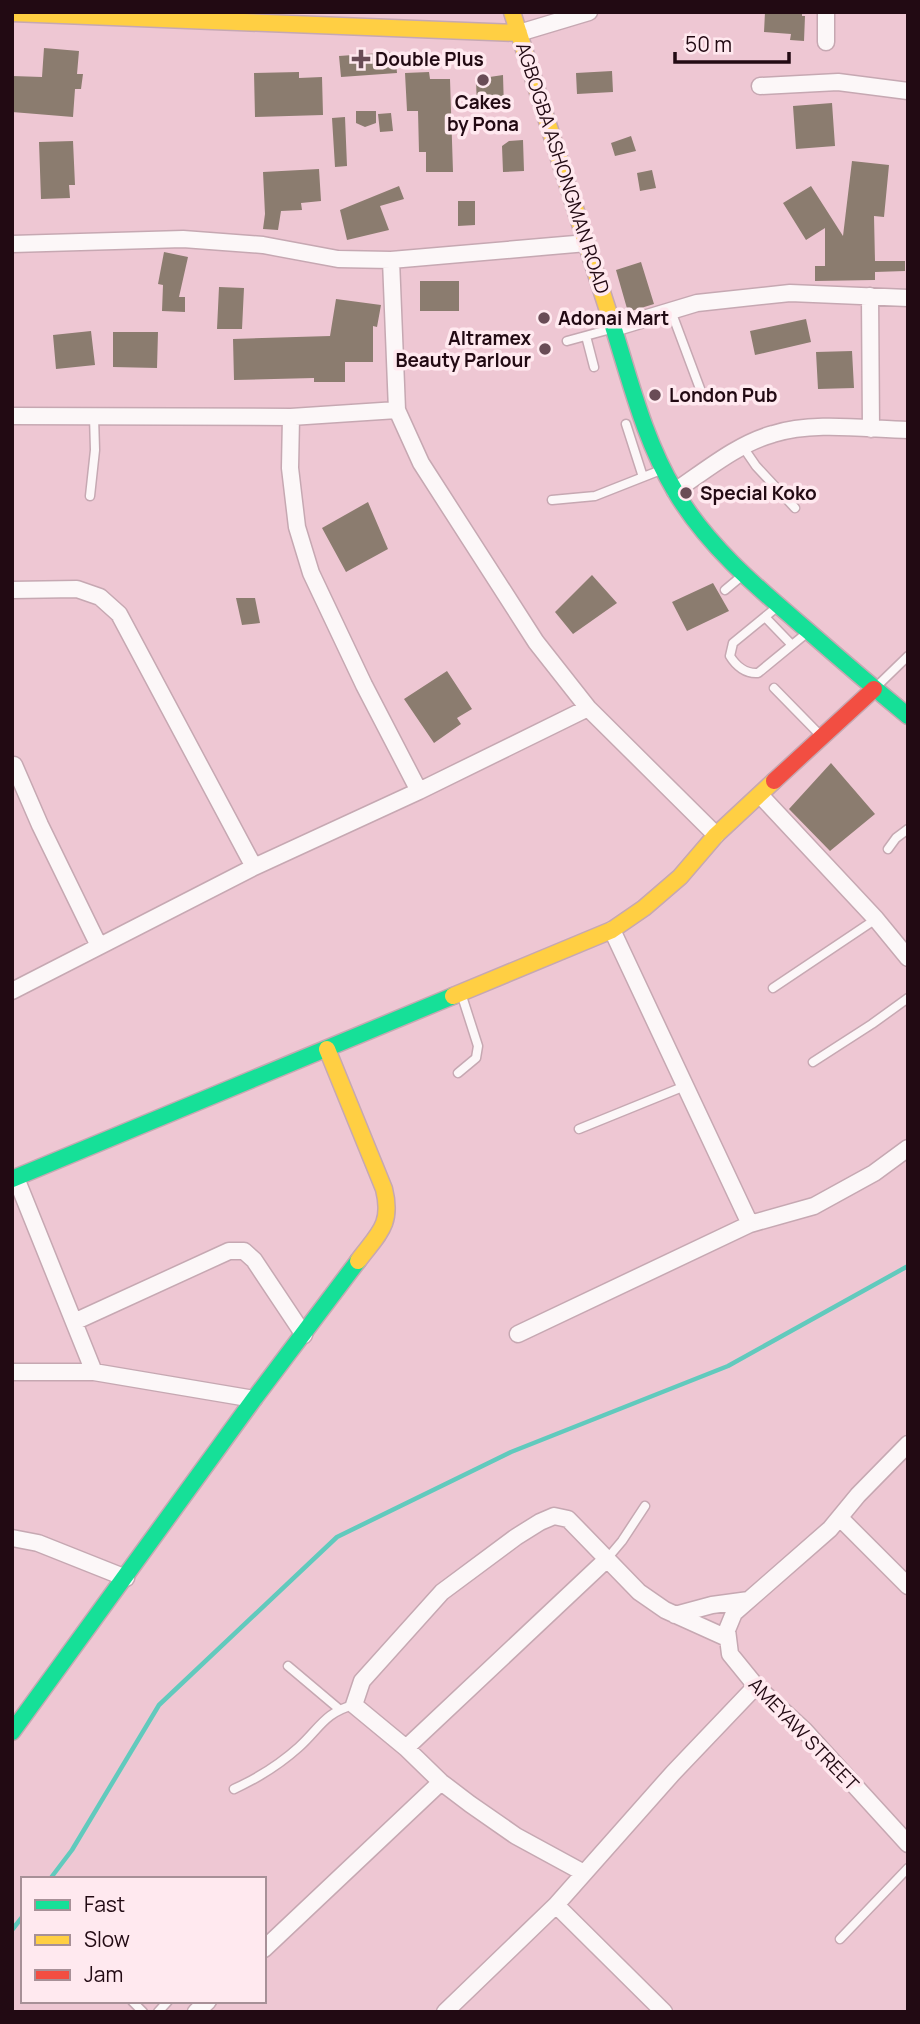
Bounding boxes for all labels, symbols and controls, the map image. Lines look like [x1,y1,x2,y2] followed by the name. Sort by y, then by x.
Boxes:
[675,21,789,65] scale bar
[685,30,732,58] text: 50 m
[510,39,616,297] street label: AGBOGBA ASHONGMAN ROAD
[375,46,484,72] place label: Double Plus
[353,51,369,67] marker: Double Plus
[475,72,491,88] marker: Cakes by Pona
[447,89,519,137] place label: Cakes by Pona
[558,305,669,331] place label: Adonai Mart
[536,310,552,326] marker: Adonai Mart
[396,325,531,373] place label: Altramex Beauty Parlour
[537,341,553,357] marker: Altramex Beauty Parlour
[669,382,777,408] place label: London Pub
[647,387,663,403] marker: London Pub
[700,480,817,506] place label: Special Koko
[678,485,694,501] marker: Special Koko
[743,1672,865,1797] street label: AMEYAW STREET
[21,1877,266,2003] legend
[84,1890,125,1918] text: Fast
[84,1925,130,1953] text: Slow
[84,1960,123,1988] text: Jam

